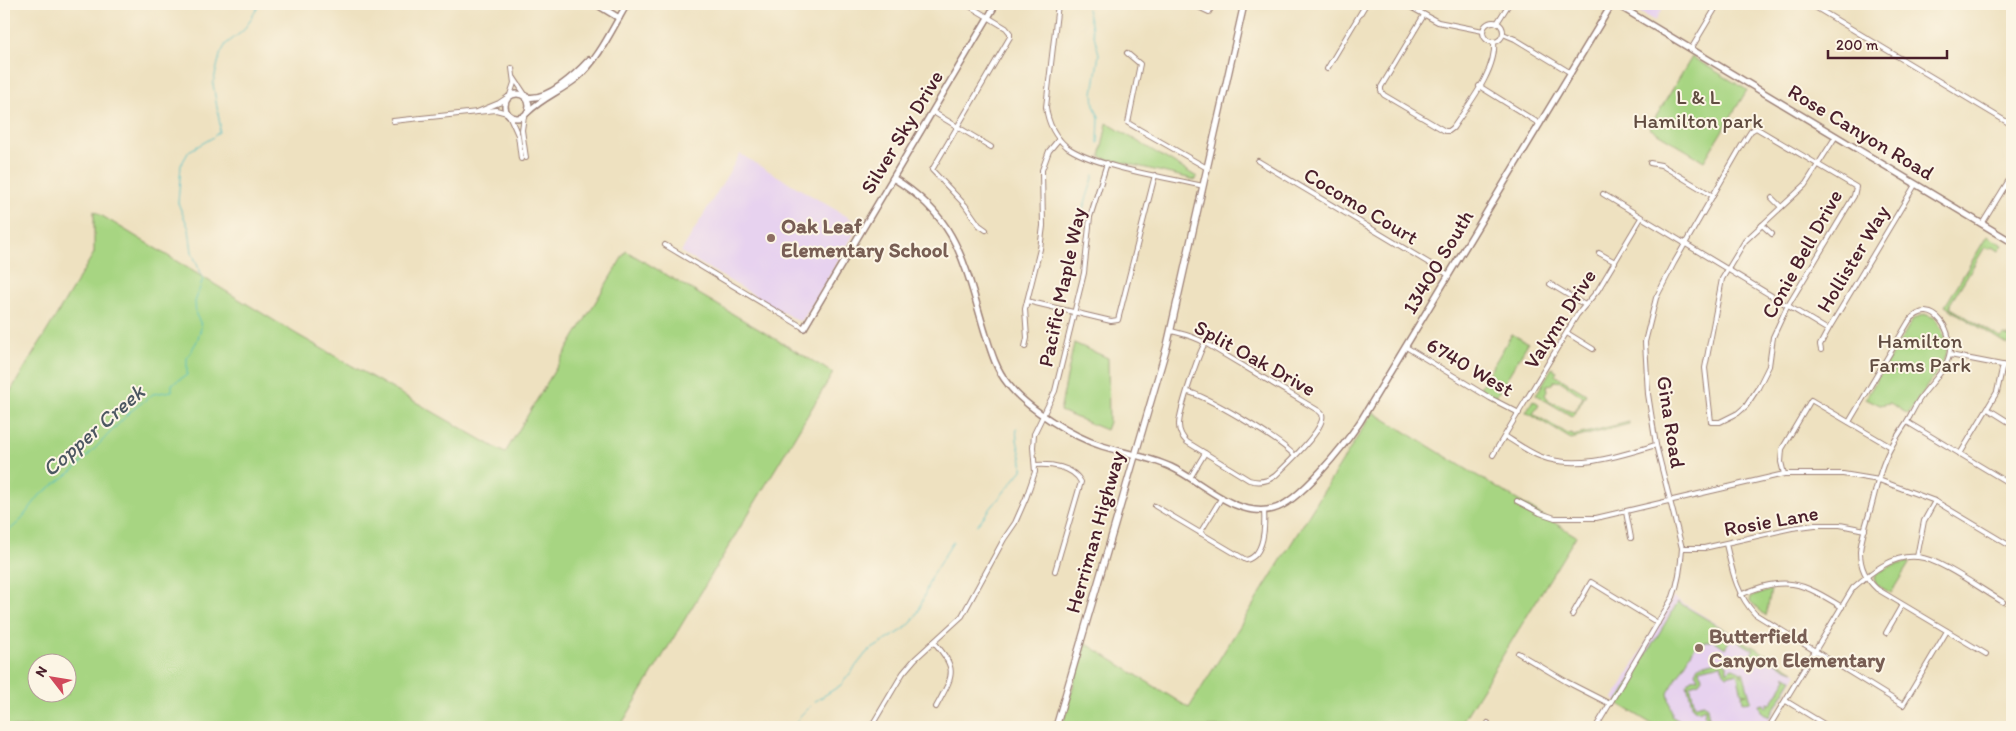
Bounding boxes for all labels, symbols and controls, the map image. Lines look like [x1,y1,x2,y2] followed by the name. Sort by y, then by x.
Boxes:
[1828,28,1947,60] scale bar
[1836,36,1879,54] text: 200 m
[855,65,948,198] street label: Silver Sky Drive
[1784,78,1939,185] street label: Rose Canyon Road
[1633,84,1763,133] park label: L & L Hamilton park
[1300,162,1423,250] street label: Cocomo Court
[1756,185,1847,323] street label: Conie Bell Drive
[1811,201,1894,317] street label: Hollister Way
[1032,205,1091,369] street label: Pacific Maple Way
[1397,205,1479,318] street label: 13400 South
[781,213,950,263] place label: Oak Leaf Elementary School
[765,232,777,244] marker: Oak Leaf Elementary School
[1518,264,1601,373] street label: Valynn Drive
[1190,314,1320,401] street label: Split Oak Drive
[1869,328,1971,377] park label: Hamilton Farms Park
[1422,332,1518,402] street label: 6740 West
[1652,374,1691,470] street label: Gina Road
[37,377,151,482] water label: Copper Creek
[1059,448,1130,616] street label: Herriman Highway
[1722,500,1820,541] street label: Rosie Lane
[1709,623,1886,673] place label: Butterfield Canyon Elementary
[1693,642,1705,654] marker: Butterfield Canyon Elementary
[28,654,78,704] north arrow
[32,663,51,680] text: N

